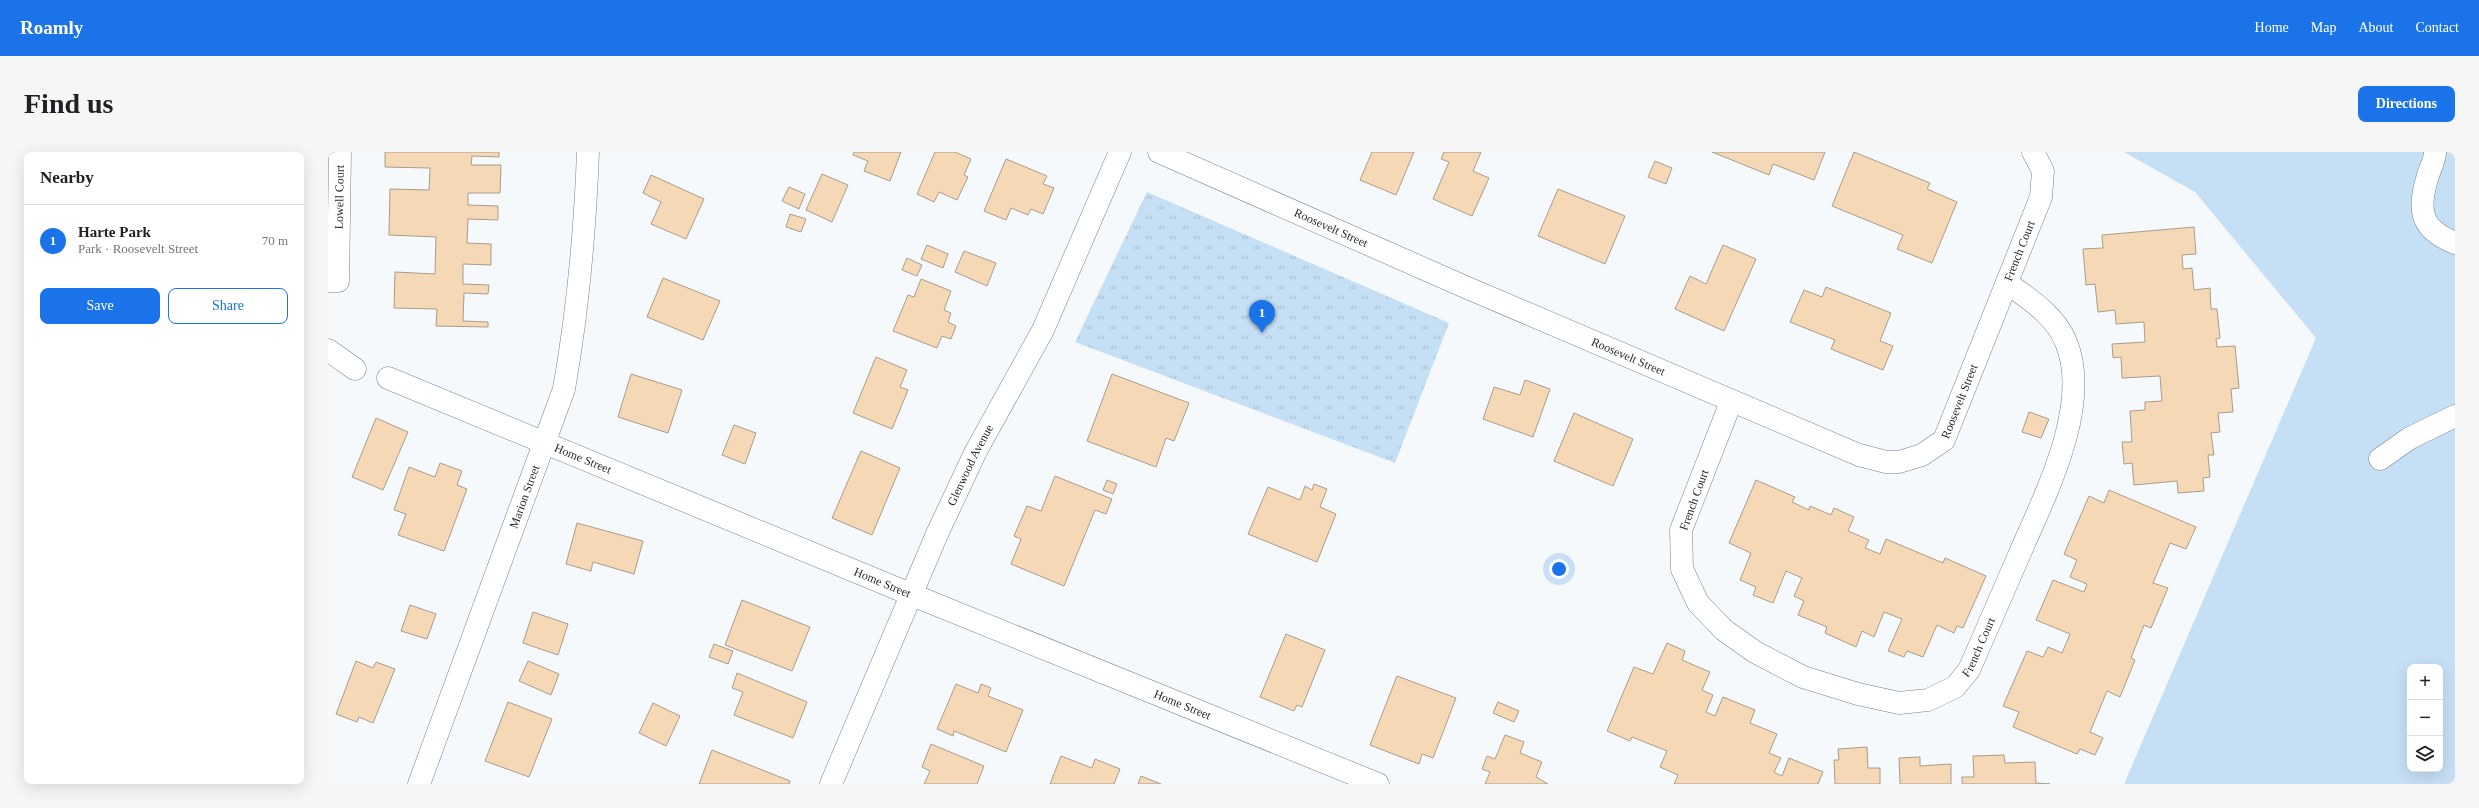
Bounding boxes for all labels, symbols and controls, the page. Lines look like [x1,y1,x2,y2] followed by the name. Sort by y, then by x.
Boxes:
[20,17,83,38] text: Roamly
[2255,20,2289,35] text: Home
[2311,20,2336,35] text: Map
[2358,20,2393,35] text: About
[2415,20,2459,35] text: Contact
[2358,86,2455,122] button: Directions
[24,88,114,119] text: Find us
[332,164,347,229] street label: Lowell Court
[40,168,94,187] text: Nearby
[1292,205,1371,250] street label: Roosevelt Street
[2001,218,2038,283] street label: French Court
[78,224,151,240] text: Harte Park
[50,233,56,248] text: 1
[262,233,288,248] text: 70 m
[78,241,198,256] text: Park · Roosevelt Street
[40,288,160,324] button: Save
[168,288,288,324] button: Share
[1249,300,1275,333] pin: 1
[1589,335,1668,379] street label: Roosevelt Street
[1938,361,1981,441] street label: Roosevelt Street
[944,422,996,508] street label: Glenwood Avenue
[552,441,614,477] street label: Home Street
[506,463,543,530] street label: Marion Street
[1677,467,1712,532] street label: French Court
[1549,559,1569,579] your location
[852,565,914,601] street label: Home Street
[1959,615,1998,680] street label: French Court
[2407,664,2443,772] map controls
[2407,664,2443,700] button: +
[1152,687,1214,723] street label: Home Street
[2407,700,2443,736] button: −
[2407,736,2443,772] button: layers

